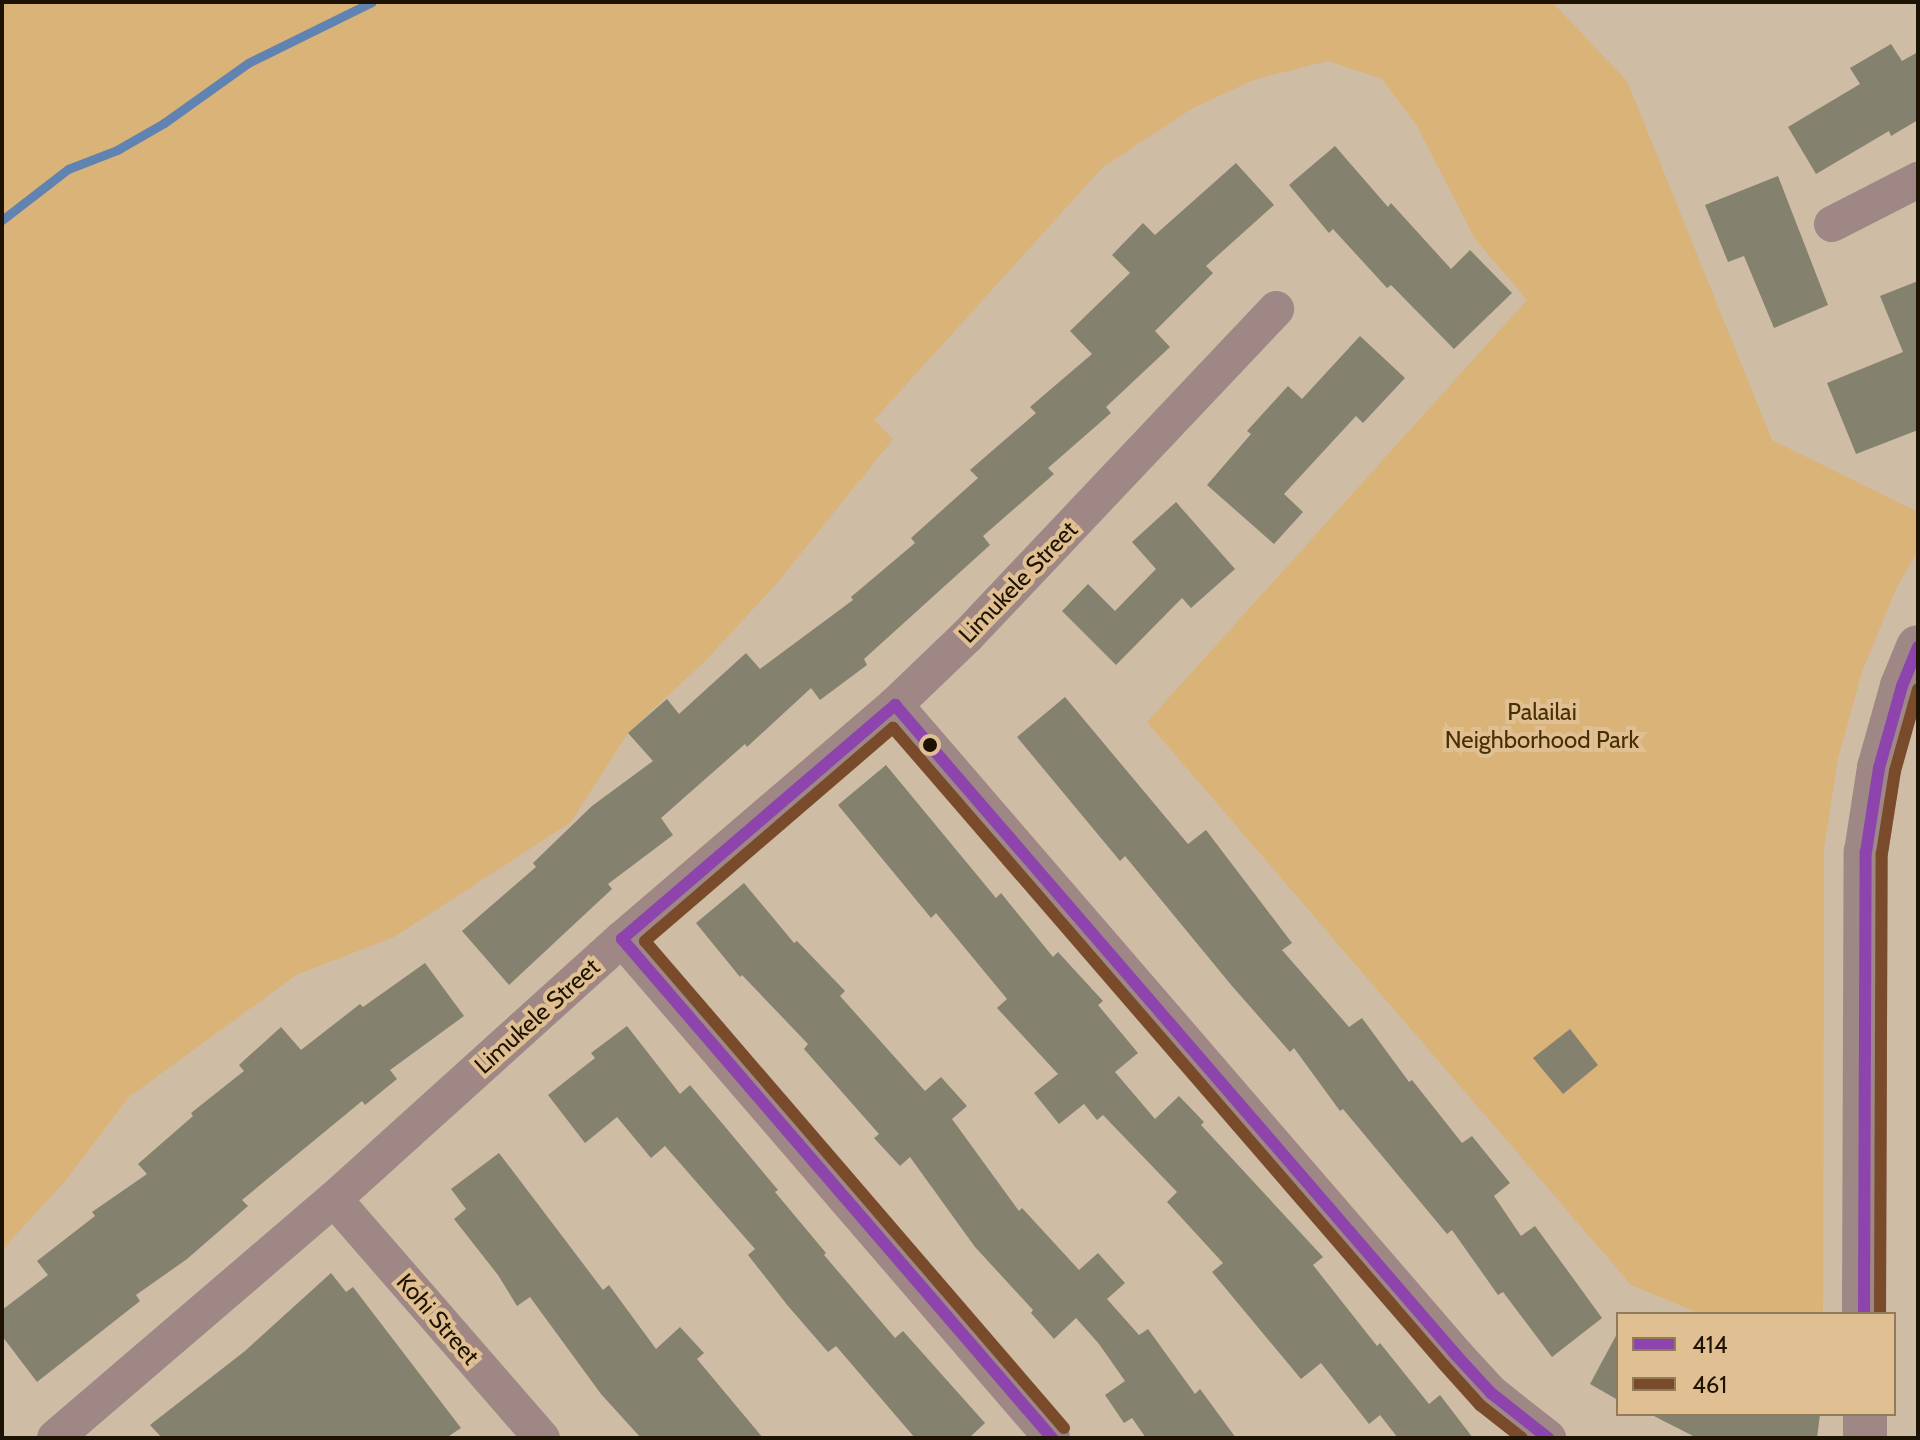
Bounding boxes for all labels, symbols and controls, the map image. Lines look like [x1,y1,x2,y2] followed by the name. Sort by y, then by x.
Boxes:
[953,515,1083,649] street label: Limukele Street
[1445,698,1639,754] park label: Palailai Neighborhood Park
[922,737,938,753] unlabelled marker
[469,952,605,1080] street label: Limukele Street
[391,1268,485,1370] street label: Kohi Street
[1616,1312,1896,1416] legend
[1692,1330,1728,1359] text: 414
[1692,1370,1727,1399] text: 461

